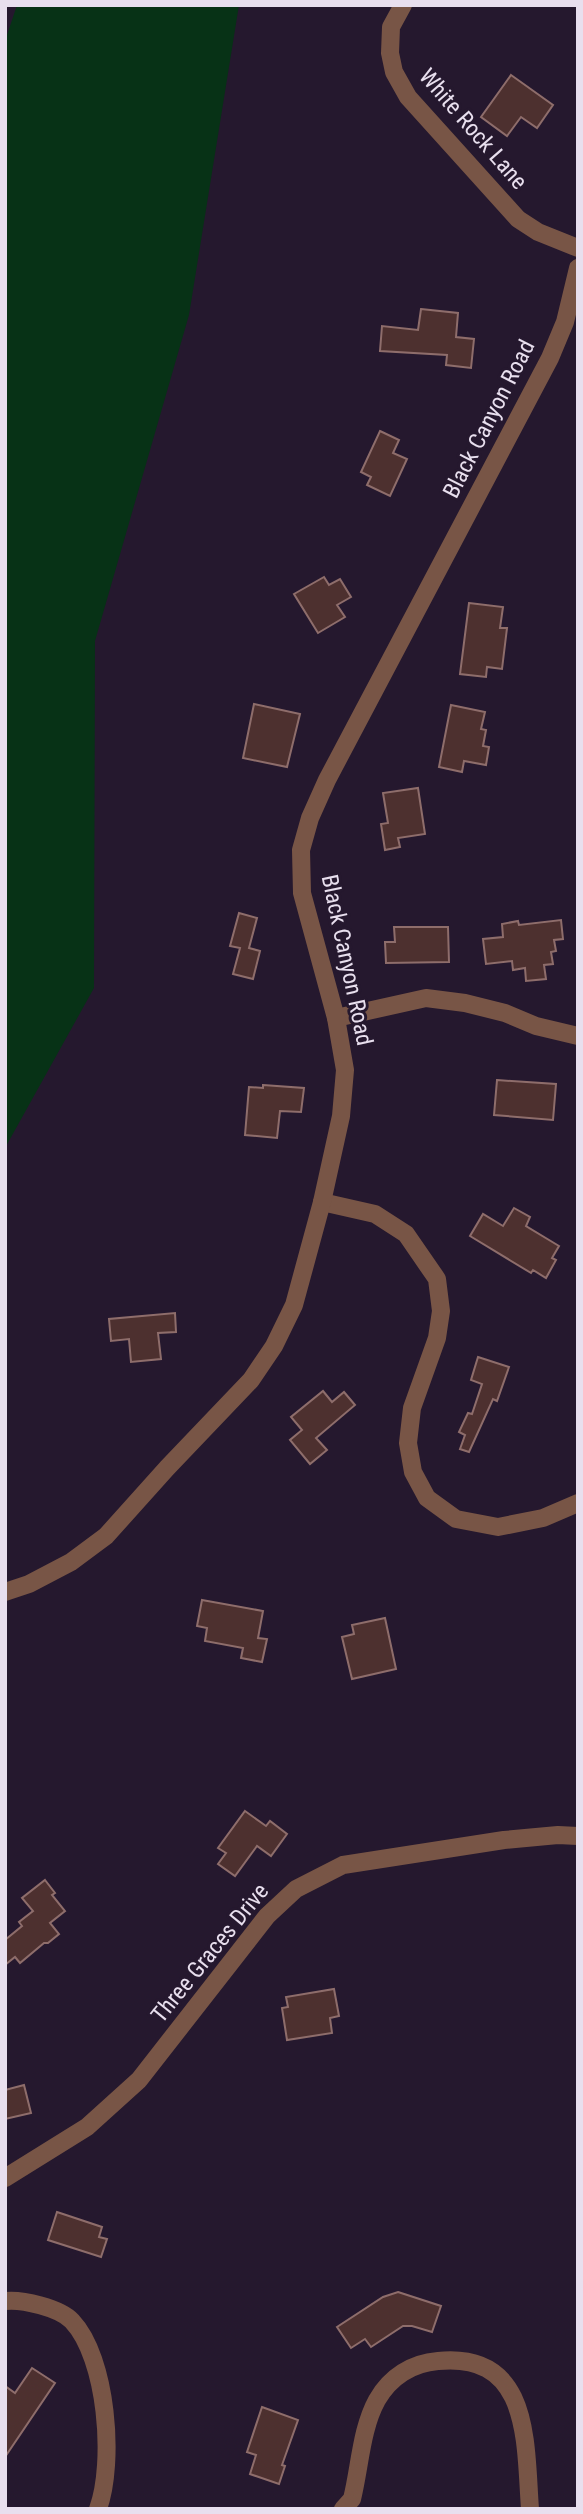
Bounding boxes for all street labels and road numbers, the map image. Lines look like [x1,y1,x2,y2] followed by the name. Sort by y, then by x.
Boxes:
[413,63,533,195] street label: White Rock Lane
[438,335,540,503] street label: Black Canyon Road
[316,872,378,1048] street label: Black Canyon Road
[146,1878,274,2028] street label: Three Graces Drive

